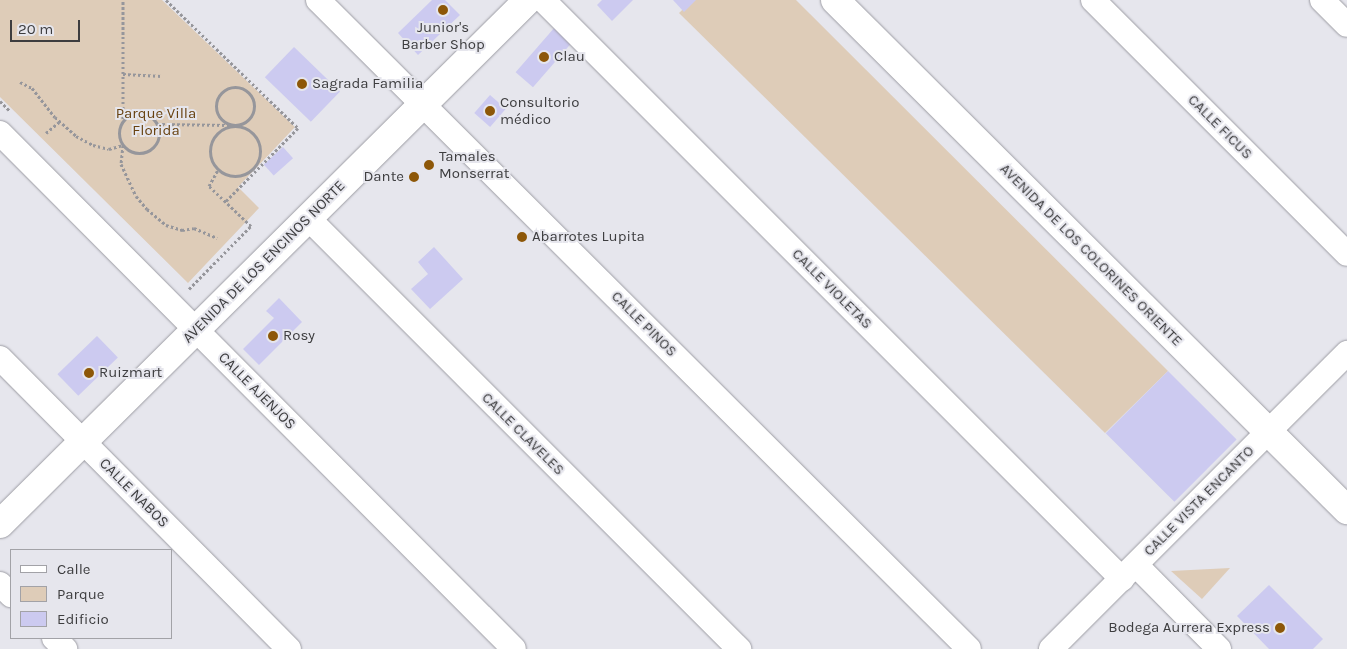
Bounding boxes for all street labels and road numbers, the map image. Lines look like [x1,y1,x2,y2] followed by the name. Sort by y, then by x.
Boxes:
[1184,91,1256,163] street label: CALLE FICUS
[996,160,1186,350] street label: AVENIDA DE LOS COLORINES ORIENTE
[179,177,349,347] street label: AVENIDA DE LOS ENCINOS NORTE
[788,245,876,333] street label: CALLE VIOLETAS
[607,287,681,361] street label: CALLE PINOS
[215,349,299,433] street label: CALLE AJENJOS
[478,389,568,479] street label: CALLE CLAVELES
[1140,442,1258,560] street label: CALLE VISTA ENCANTO
[96,455,172,531] street label: CALLE NABOS

